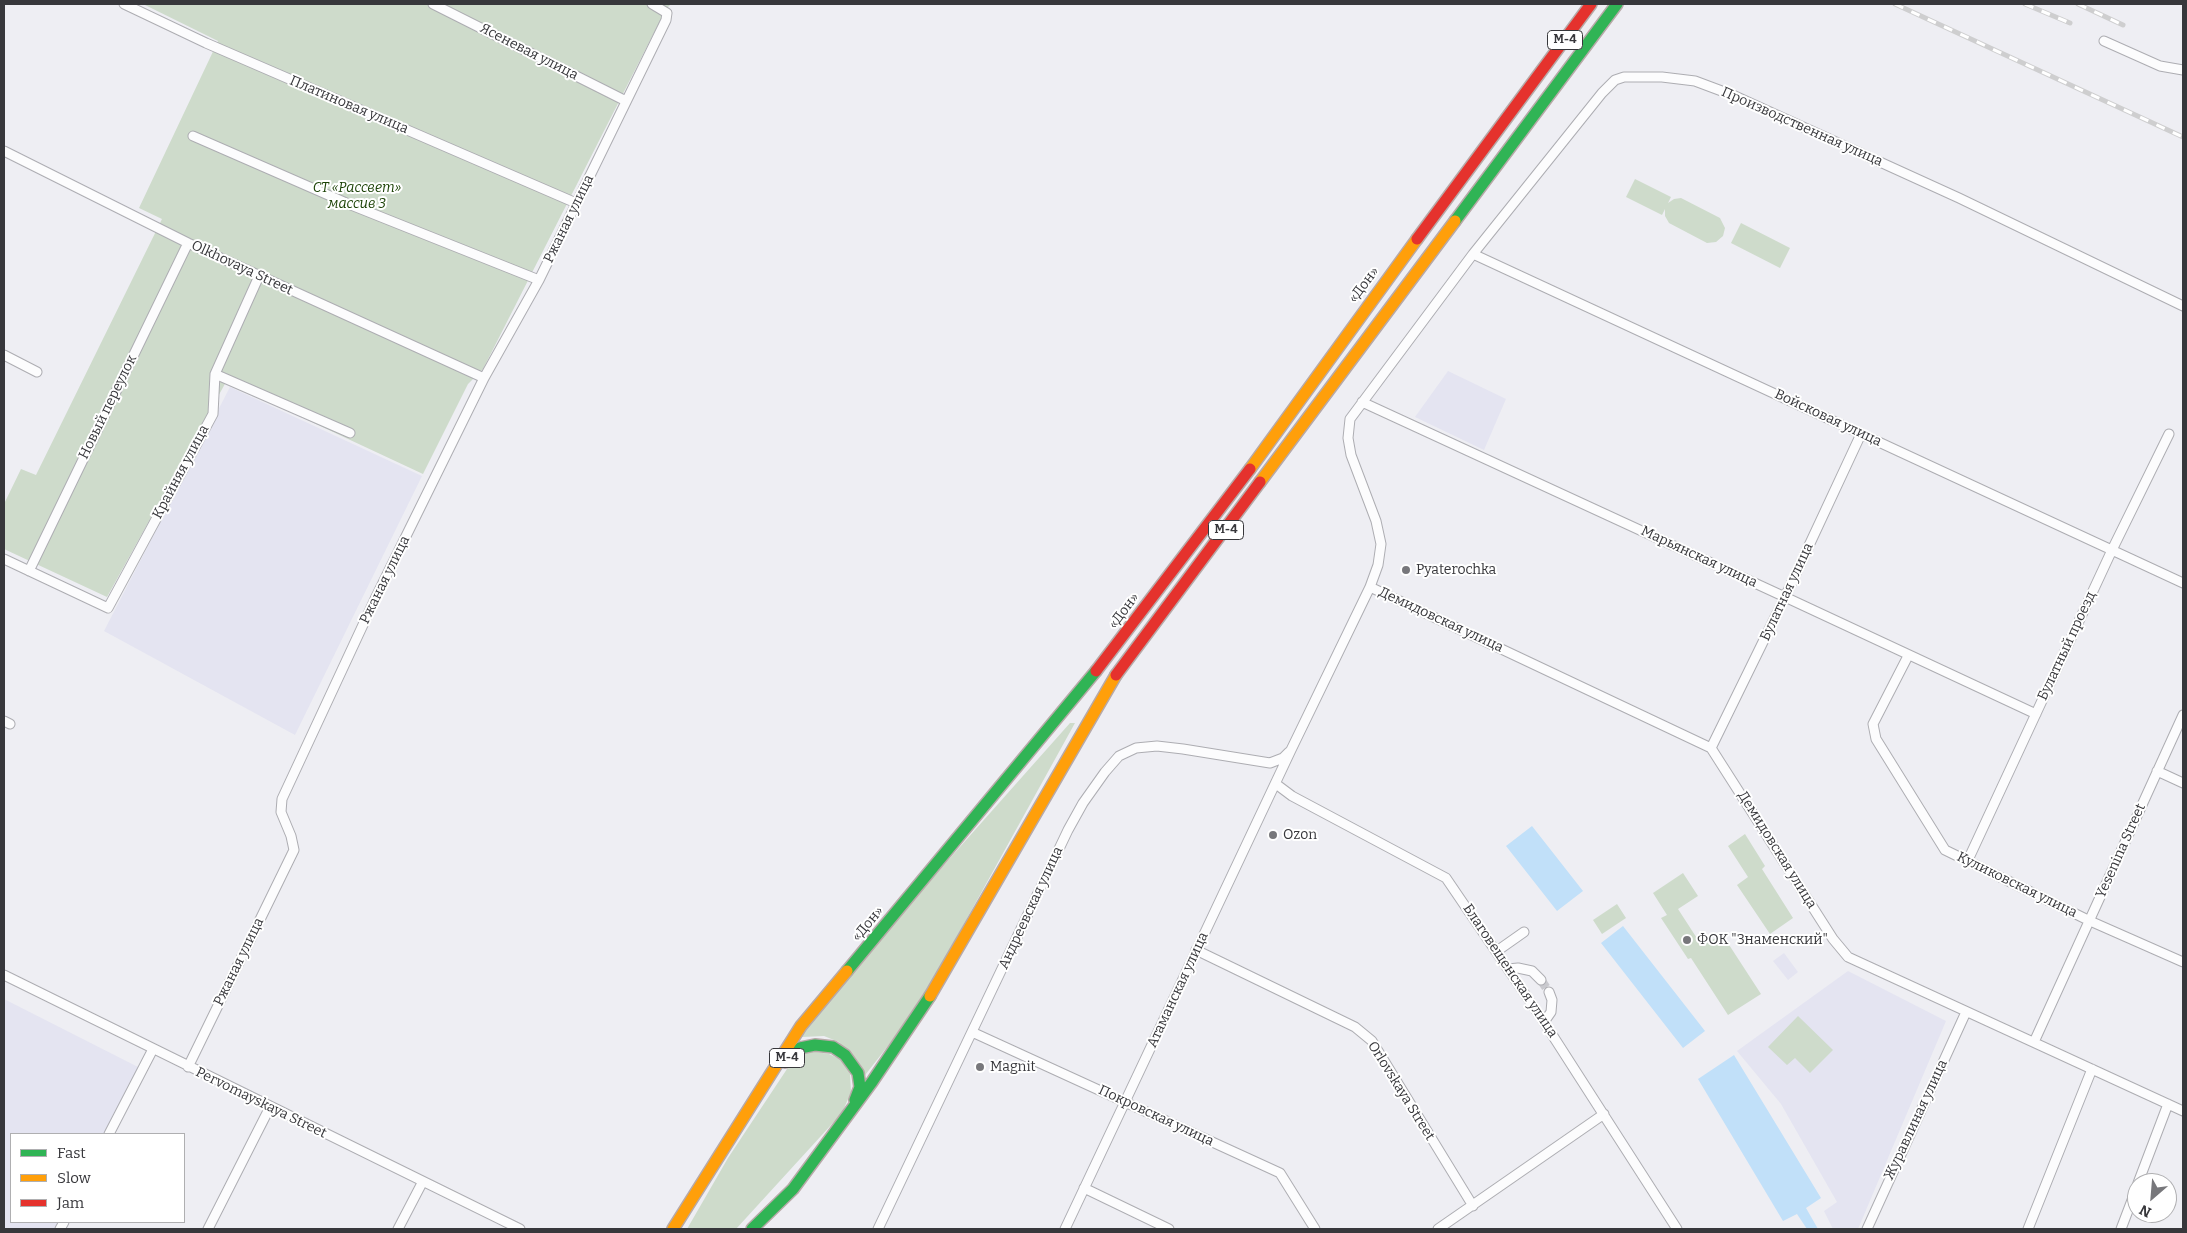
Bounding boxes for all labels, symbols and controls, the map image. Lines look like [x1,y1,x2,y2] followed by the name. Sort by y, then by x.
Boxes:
[477,20,581,84] street label: Ясеневая улица
[1548,30,1582,50] road number: М-4
[287,72,411,138] street label: Платиновая улица
[1719,84,1885,170] street label: Производственная улица
[540,172,598,266] street label: Ржаная улица
[313,180,401,212] park label: СТ «Рассвет» массив 3
[189,237,295,299] street label: Olkhovaya Street
[1345,264,1383,306] street label: «Дон»
[75,352,141,462] street label: Новый переулок
[1772,386,1884,450] street label: Войсковая улица
[149,422,213,522] street label: Крайняя улица
[1208,520,1244,540] road number: М-4
[1638,523,1760,591] street label: Марьянская улица
[356,533,414,627] street label: Ржаная улица
[1757,540,1817,644] street label: Булатная улица
[1416,562,1496,578] place label: Pyaterochka
[1400,564,1412,576] marker: Pyaterochka
[1376,584,1506,656] street label: Демидовская улица
[2034,589,2100,703] street label: Булатный проезд
[1105,590,1143,632] street label: «Дон»
[1734,788,1820,912] street label: Демидовская улица
[2093,801,2149,901] street label: Yesenina Street
[1283,827,1317,843] place label: Ozon
[1267,829,1279,841] marker: Ozon
[995,844,1067,972] street label: Андреевская улица
[1954,849,2080,921] street label: Куликовская улица
[1459,901,1561,1041] street label: Благовещенская улица
[848,903,888,945] street label: «Дон»
[210,915,268,1009] street label: Ржаная улица
[1144,930,1212,1050] street label: Атаманская улица
[1697,932,1828,948] place label: ФОК "Знаменский"
[1681,934,1693,946] marker: ФОК "Знаменский"
[1364,1038,1438,1144] street label: Orlovskaya Street
[770,1048,804,1068] road number: М-4
[1881,1057,1951,1183] street label: Журавлиная улица
[990,1059,1036,1075] place label: Magnit
[974,1061,986,1073] marker: Magnit
[193,1064,329,1142] street label: Pervomayskaya Street
[1096,1082,1216,1150] street label: Покровская улица
[10,1133,185,1223] legend
[57,1144,86,1162] text: Fast
[57,1169,91,1187] text: Slow
[2127,1173,2177,1223] north arrow
[57,1194,84,1212] text: Jam
[2137,1201,2154,1221] text: N

